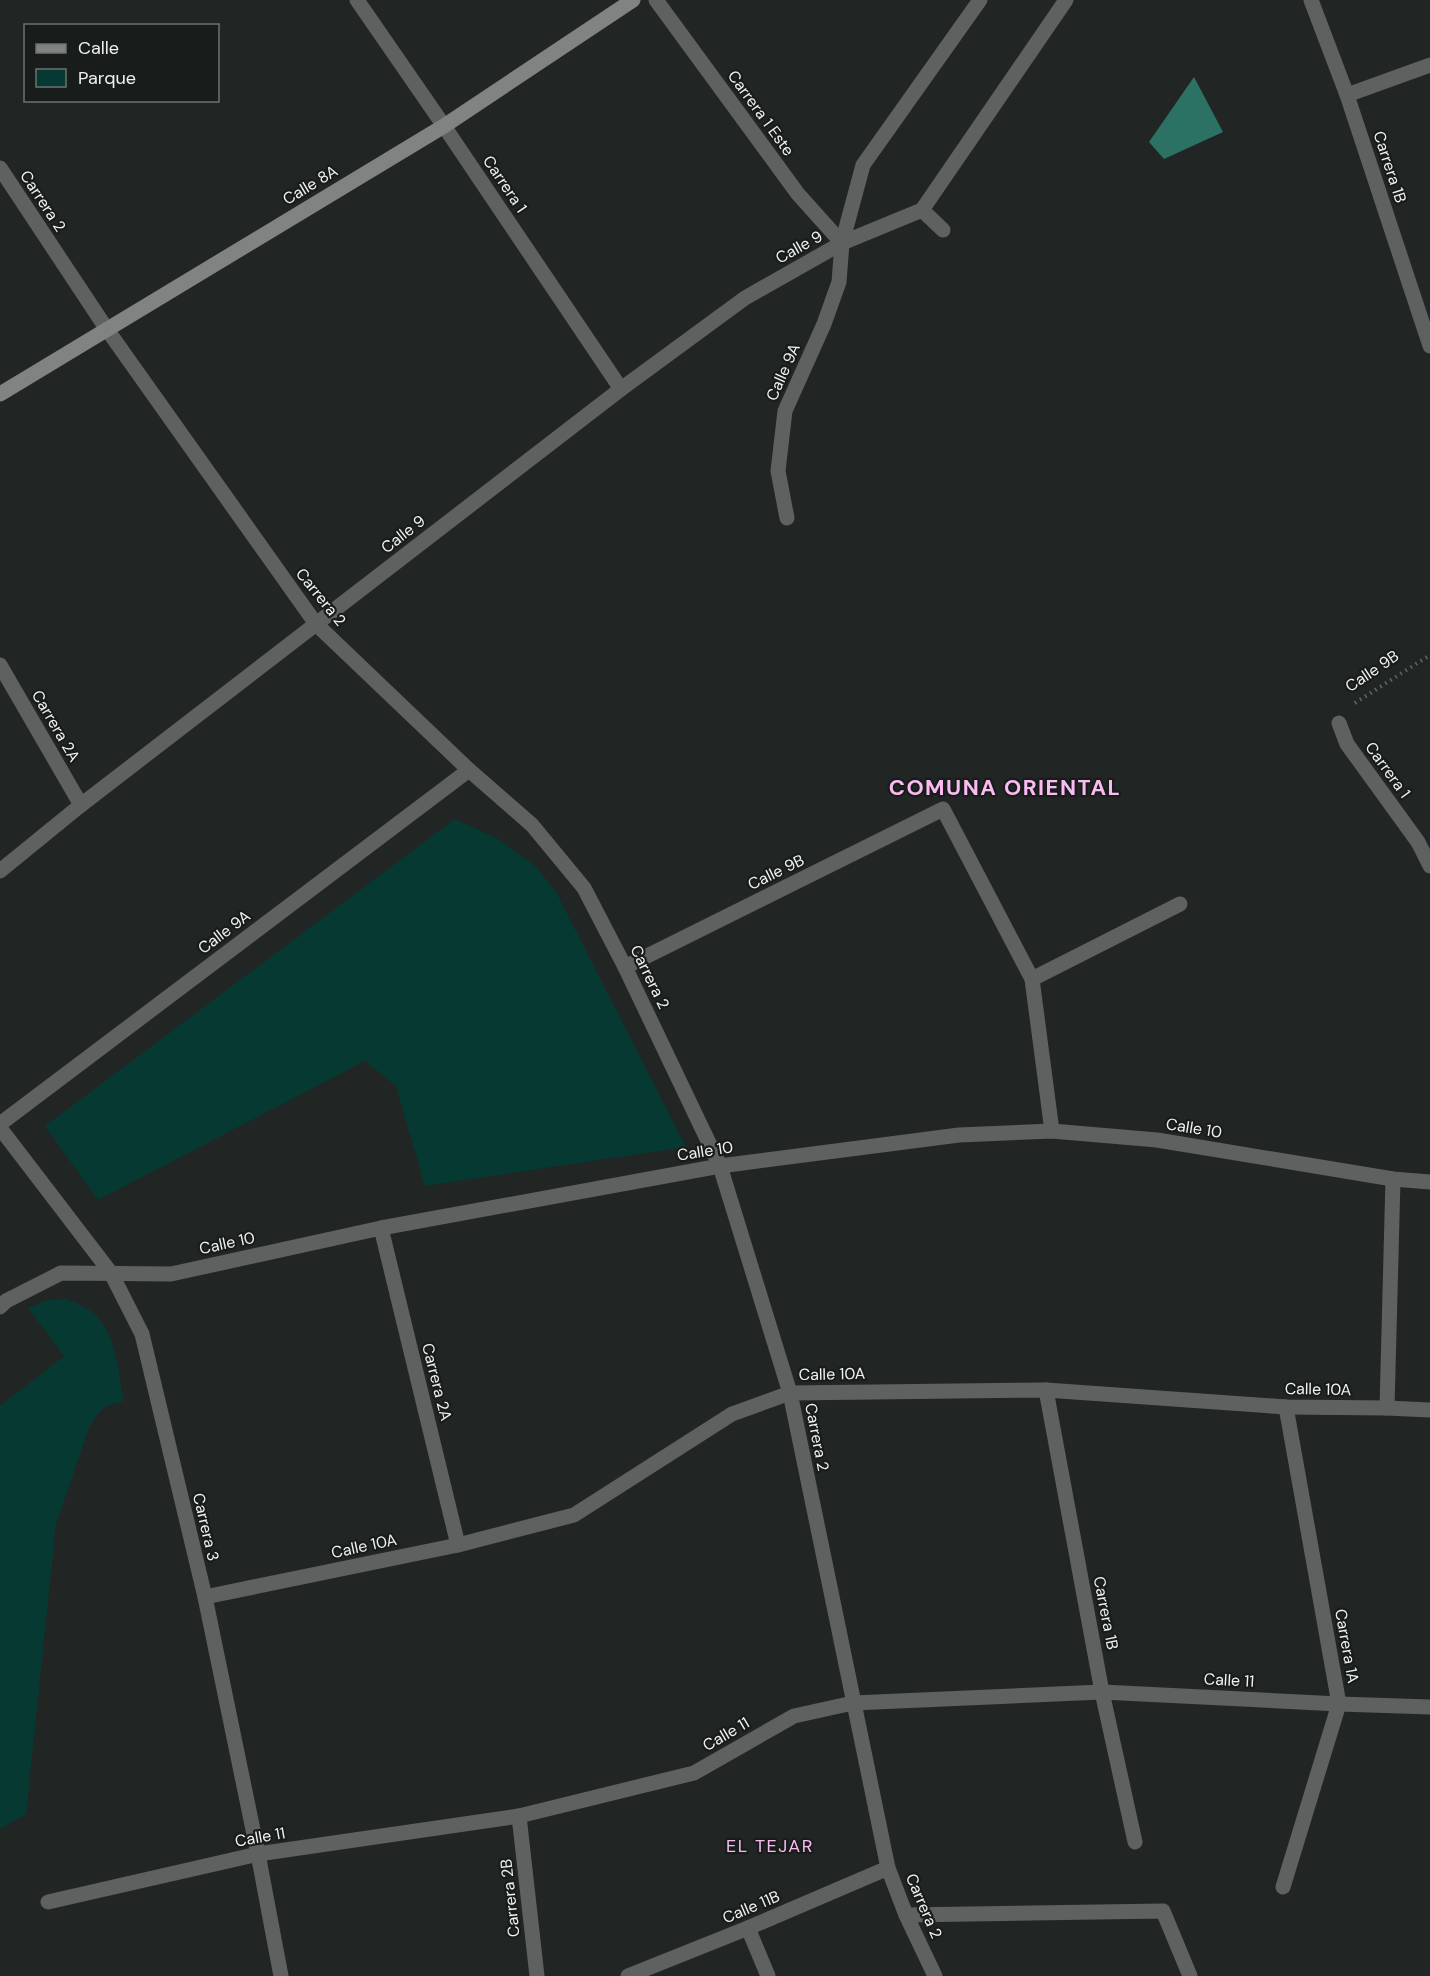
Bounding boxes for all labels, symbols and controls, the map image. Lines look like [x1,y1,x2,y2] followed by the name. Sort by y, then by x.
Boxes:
[24,24,219,102] legend
[78,36,119,60] text: Calle
[78,66,136,90] text: Parque
[723,66,799,160] street label: Carrera 1 Este
[1369,128,1411,206] street label: Carrera 1B
[478,151,532,217] street label: Carrera 1
[279,160,342,210] street label: Calle 8A
[15,166,71,236] street label: Carrera 2
[772,226,826,268] street label: Calle 9
[761,340,805,404] street label: Calle 9A
[377,510,429,558] street label: Calle 9
[291,564,351,630] street label: Carrera 2
[1341,645,1403,697] street label: Calle 9B
[27,686,85,766] street label: Carrera 2A
[1360,738,1416,802] street label: Carrera 1
[889,773,1121,802] district label: COMUNA ORIENTAL
[744,849,808,895] street label: Calle 9B
[193,905,255,959] street label: Calle 9A
[625,941,675,1013] street label: Carrera 2
[1164,1113,1224,1143] street label: Calle 10
[675,1136,735,1166] street label: Calle 10
[197,1227,257,1259] street label: Calle 10
[417,1341,457,1423] street label: Carrera 2A
[799,1363,866,1385] street label: Calle 10A
[1285,1378,1352,1400] street label: Calle 10A
[800,1401,834,1473] street label: Carrera 2
[188,1491,224,1563] street label: Carrera 3
[329,1529,399,1563] street label: Calle 10A
[1089,1575,1123,1651] street label: Carrera 1B
[1330,1607,1364,1685] street label: Carrera 1A
[1203,1668,1255,1692] street label: Calle 11
[699,1712,753,1756] street label: Calle 11
[233,1822,287,1852] street label: Calle 11
[726,1834,814,1858] district label: EL TEJAR
[495,1858,525,1938] street label: Carrera 2B
[901,1870,947,1942] street label: Carrera 2
[719,1886,783,1928] street label: Calle 11B

